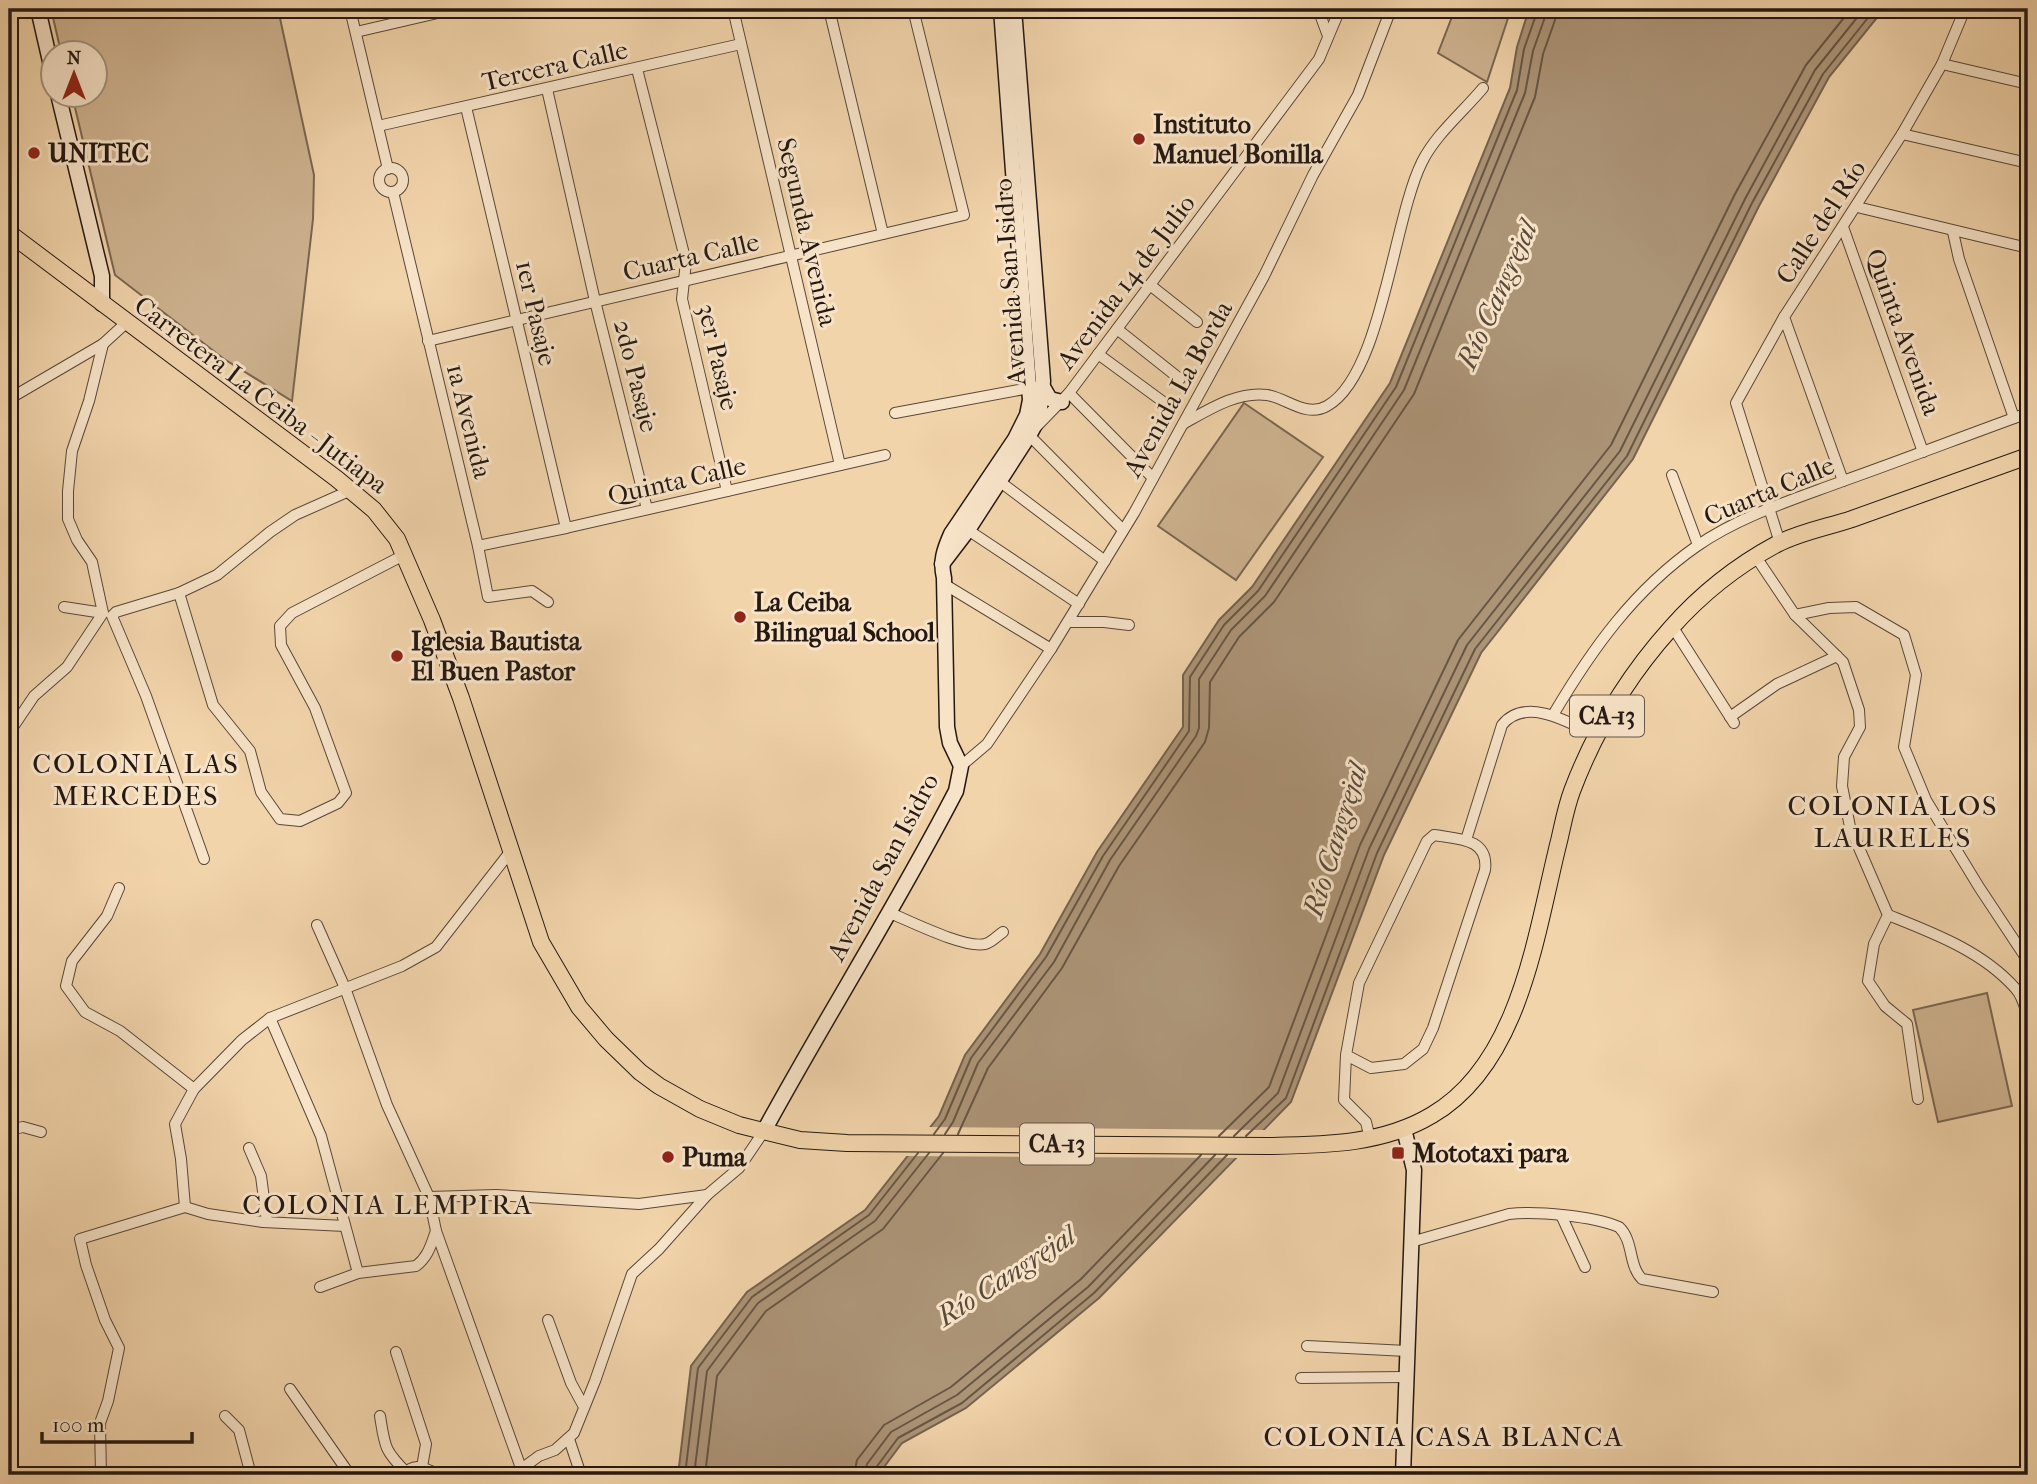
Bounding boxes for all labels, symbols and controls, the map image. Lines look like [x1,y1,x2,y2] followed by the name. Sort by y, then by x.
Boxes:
[479,34,631,98] street label: Tercera Calle
[38,38,108,108] north arrow
[67,47,82,69] text: N
[1153,109,1324,170] place label: Instituto Manuel Bonilla
[1131,131,1147,147] marker: Instituto Manuel Bonilla
[770,135,844,330] street label: Segunda Avenida
[47,138,149,169] place label: UNITEC
[26,145,42,161] marker: UNITEC
[1770,154,1872,290] street label: Calle del Río
[987,177,1033,388] street label: Avenida San Isidro
[1050,189,1202,376] street label: Avenida 14 de Julio
[1449,213,1546,376] water label: Río Cangrejal
[620,226,762,288] street label: Cuarta Calle
[1859,245,1948,420] street label: Quinta Avenida
[509,257,563,369] street label: 1er Pasaje
[128,290,394,501] street label: Carretera La Ceiba - Jutiapa
[1116,295,1240,483] street label: Avenida La Borda
[691,301,745,414] street label: 3er Pasaje
[607,317,665,436] street label: 2do Pasaje
[440,360,498,483] street label: 1a Avenida
[605,450,749,512] street label: Quinta Calle
[1699,450,1839,532] street label: Cuarta Calle
[754,587,936,648] place label: La Ceiba Bilingual School
[732,609,748,625] marker: La Ceiba Bilingual School
[411,626,582,687] place label: Iglesia Bautista El Buen Pastor
[389,648,405,664] marker: Iglesia Bautista El Buen Pastor
[1570,696,1644,736] road number: CA-13
[32,747,240,812] district label: COLONIA LAS MERCEDES
[1296,757,1375,922] water label: Río Cangrejal
[820,768,945,967] street label: Avenida San Isidro
[1787,789,1999,854] district label: COLONIA LOS LAURELES
[1020,1124,1094,1164] road number: CA-13
[1412,1138,1569,1169] place label: Mototaxi para
[682,1142,747,1173] place label: Puma
[1390,1145,1406,1161] marker: Mototaxi para
[660,1149,676,1165] marker: Puma
[242,1188,534,1221] district label: COLONIA LEMPIRA
[929,1217,1084,1334] water label: Río Cangrejal
[42,1400,192,1444] scale bar
[52,1413,105,1437] text: 100 m
[1264,1420,1624,1453] district label: COLONIA CASA BLANCA

